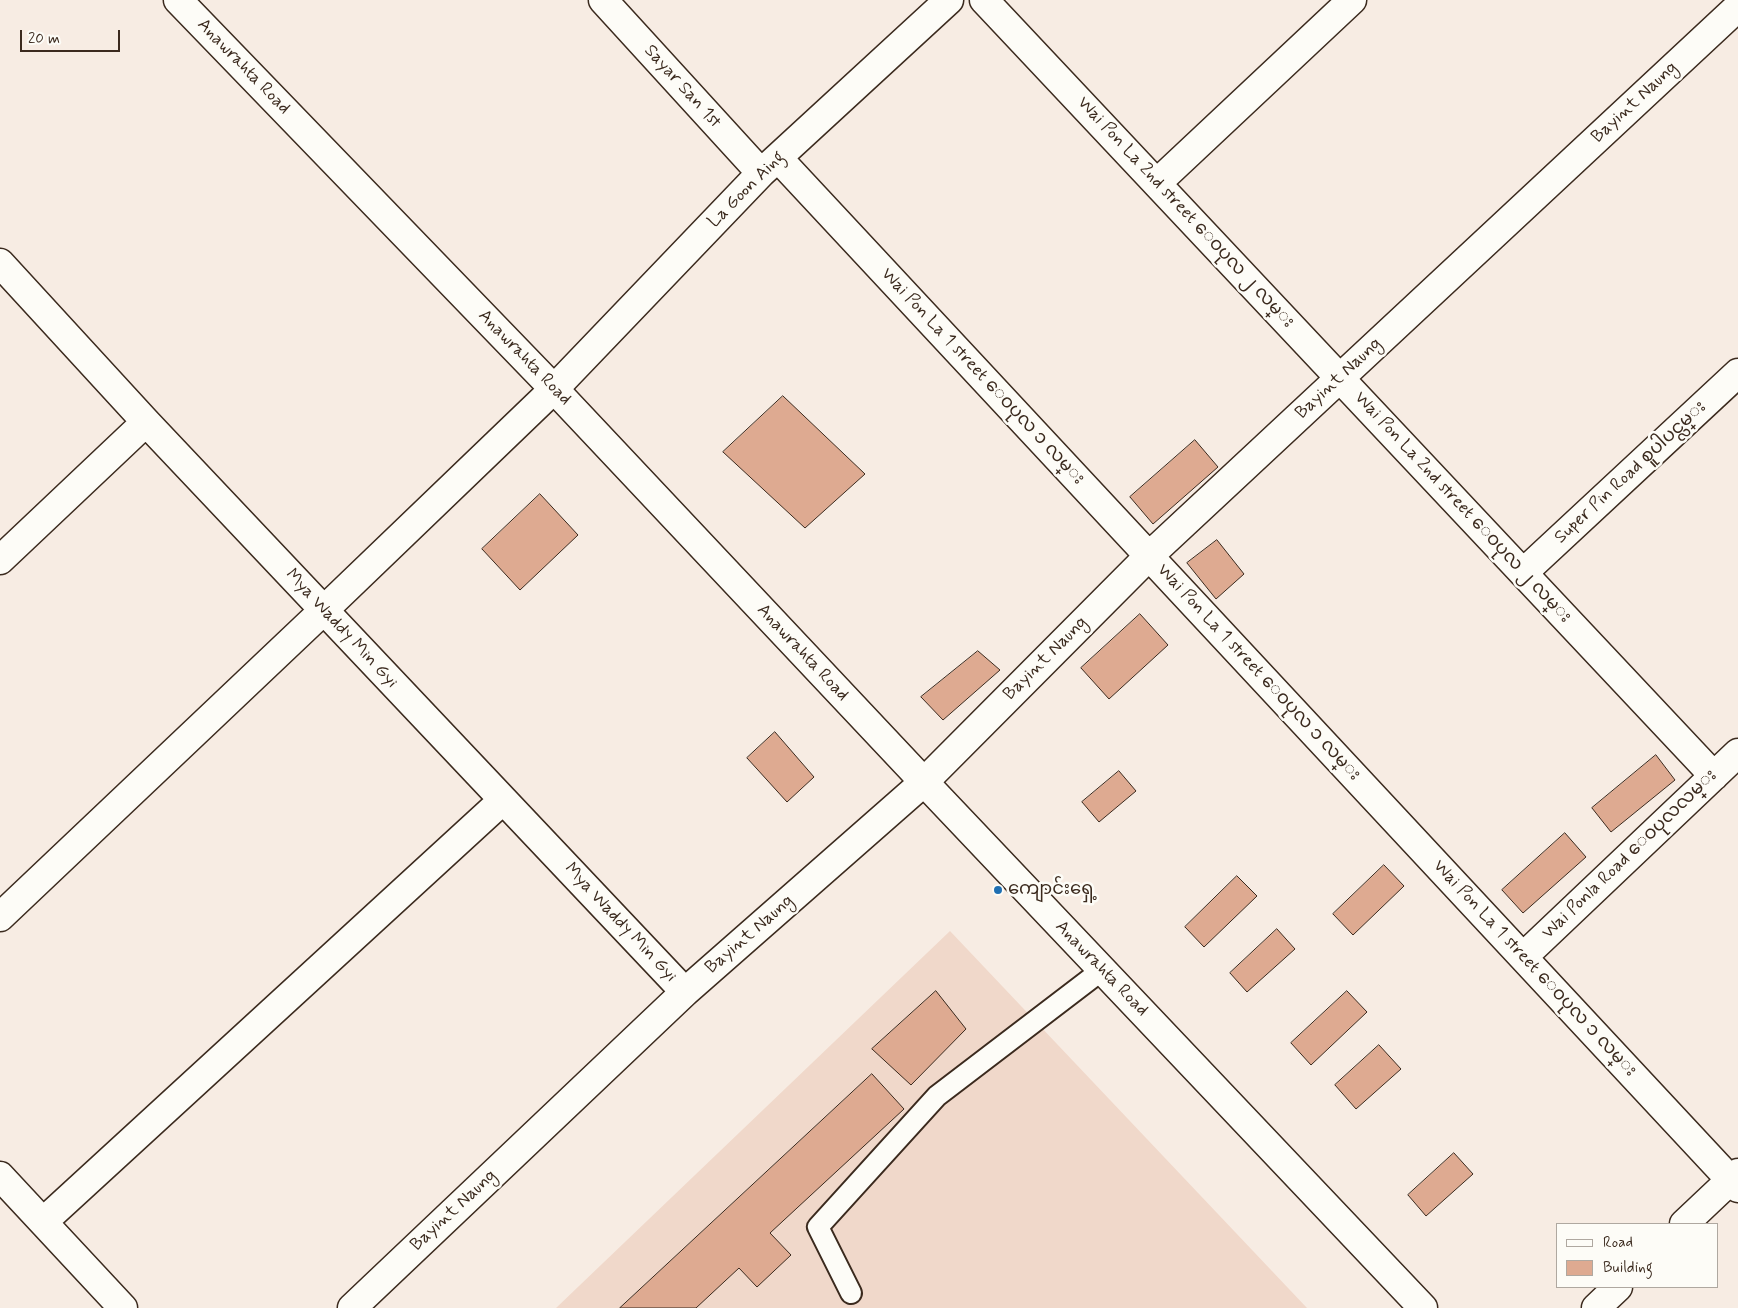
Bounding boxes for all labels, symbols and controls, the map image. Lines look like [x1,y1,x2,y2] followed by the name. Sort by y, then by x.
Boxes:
[192,15,294,119] street label: Anawrahta Road
[22,20,122,52] scale bar
[28,29,60,49] text: 20 m
[639,41,725,133] street label: Sayar San 1st
[1587,58,1683,148] street label: Bayint Naung
[1072,93,1298,333] street label: Wai Pon La 2nd street ေဝပုလ ၂ လမ္း
[704,147,790,233] street label: La Goon Aing
[876,264,1088,490] street label: Wai Pon La 1 street ေဝပုလ ၁ လမ္း
[473,306,575,410] street label: Anawrahta Road
[1291,334,1387,424] street label: Bayint Naung
[1349,388,1575,628] street label: Wai Pon La 2nd street ေဝပုလ ၂ လမ္း
[1551,397,1711,549] street label: Super Pin Road စူပါပင္လမ္း
[1152,560,1364,786] street label: Wai Pon La 1 street ေဝပုလ ၁ လမ္း
[280,565,402,693] street label: Mya Waddy Min Gyi
[751,600,853,706] street label: Anawrahta Road
[1000,613,1092,705] street label: Bayint Naung
[1538,766,1722,944] street label: Wai Ponla Road ေဝပုလလမ္း
[1428,856,1640,1082] street label: Wai Pon La 1 street ေဝပုလ ၁ လမ္း
[559,859,681,987] street label: Mya Waddy Min Gyi
[1008,879,1097,901] place label: ကျောင်းရှေ့
[992,884,1004,896] marker: ကျောင်းရှေ့
[701,891,799,979] street label: Bayint Naung
[1050,917,1152,1021] street label: Anawrahta Road
[406,1166,502,1256] street label: Bayint Naung
[1556,1223,1718,1288] legend
[1603,1233,1633,1253] text: Road
[1603,1258,1653,1278] text: Building

